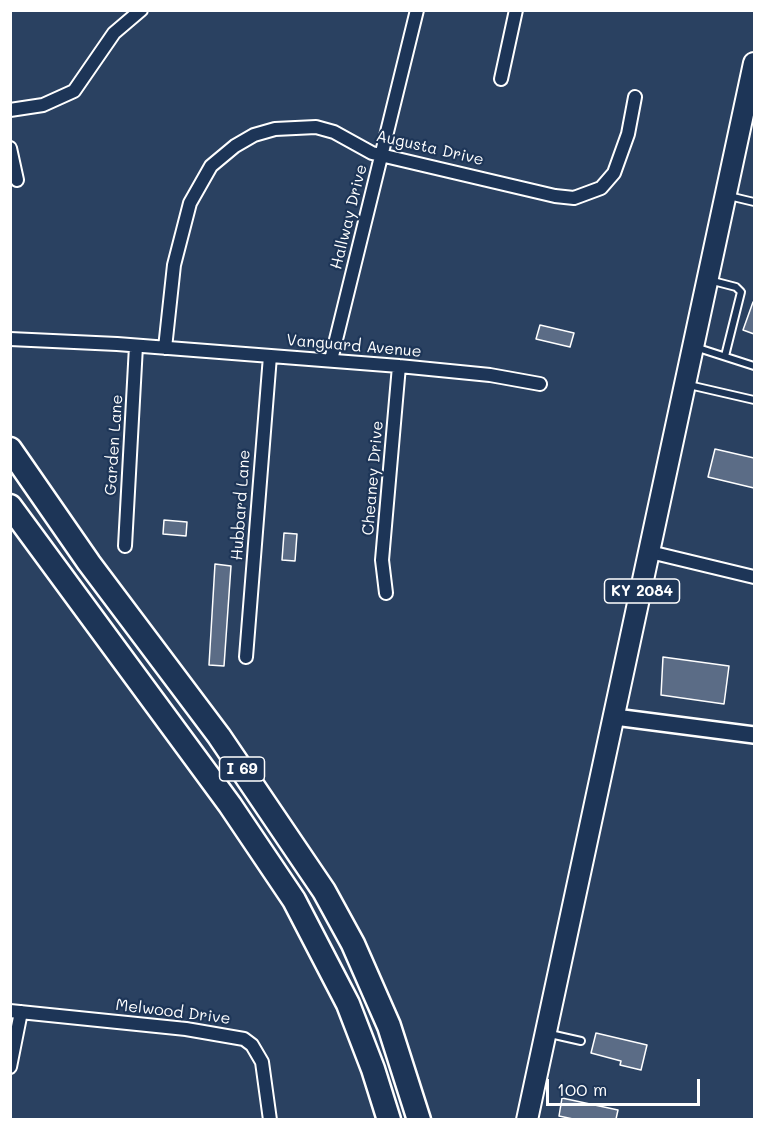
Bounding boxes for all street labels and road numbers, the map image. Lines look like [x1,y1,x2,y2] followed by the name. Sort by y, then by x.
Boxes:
[374,126,486,170] street label: Augusta Drive
[327,162,371,272] street label: Hallway Drive
[286,331,422,361] street label: Vanguard Avenue
[101,394,127,496] street label: Garden Lane
[358,420,388,536] street label: Cheaney Drive
[228,449,254,561] street label: Hubbard Lane
[604,579,680,603] road number: KY 2084
[220,757,264,781] road number: I 69
[114,995,232,1029] street label: Melwood Drive

